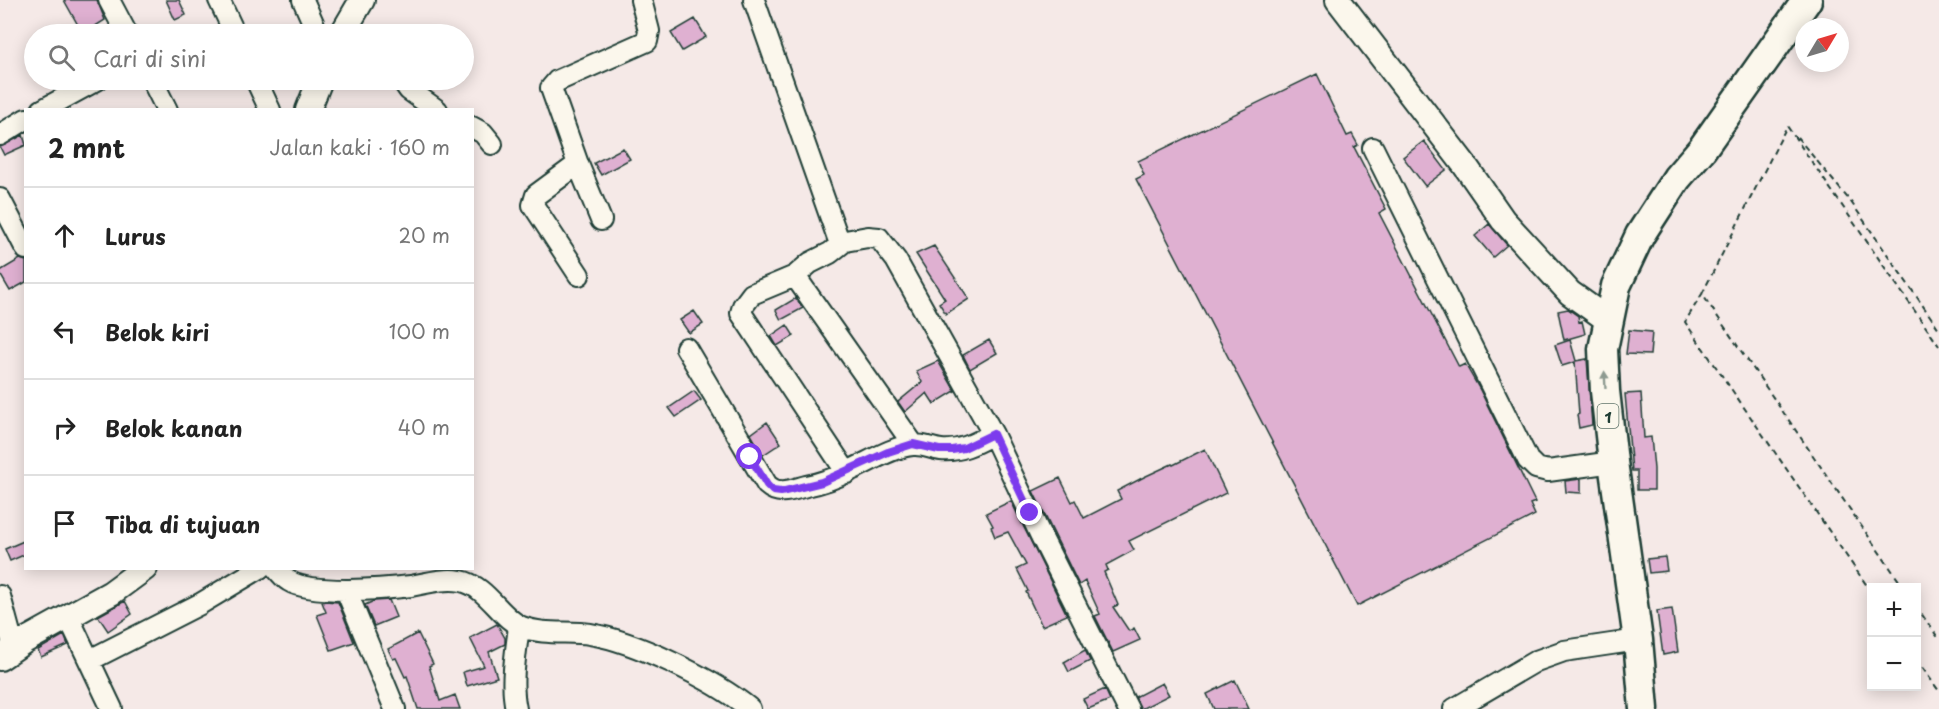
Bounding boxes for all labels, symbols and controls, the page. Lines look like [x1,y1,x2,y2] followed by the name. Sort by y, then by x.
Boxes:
[1795,18,1849,72] north arrow
[24,24,474,90] search box
[45,41,78,74] icon: search
[93,41,206,74] text: Cari di sini
[48,128,125,167] text: 2 mnt
[269,132,450,162] text: Jalan kaki · 160 m
[48,219,81,252] icon: ahead
[105,219,166,252] text: Lurus
[398,220,450,250] text: 20 m
[48,315,81,348] icon: left
[105,315,209,348] text: Belok kiri
[389,316,450,346] text: 100 m
[1600,370,1609,389] one-way arrow
[1598,404,1618,428] road number: 1
[48,411,81,444] icon: right
[105,411,242,444] text: Belok kanan
[398,412,450,442] text: 40 m
[736,443,762,469] route start
[1016,499,1042,525] route end
[48,507,81,540] icon: arrive
[105,507,260,540] text: Tiba di tujuan
[1867,583,1921,691] map controls
[1867,583,1921,637] button: +
[1867,637,1921,691] button: −

